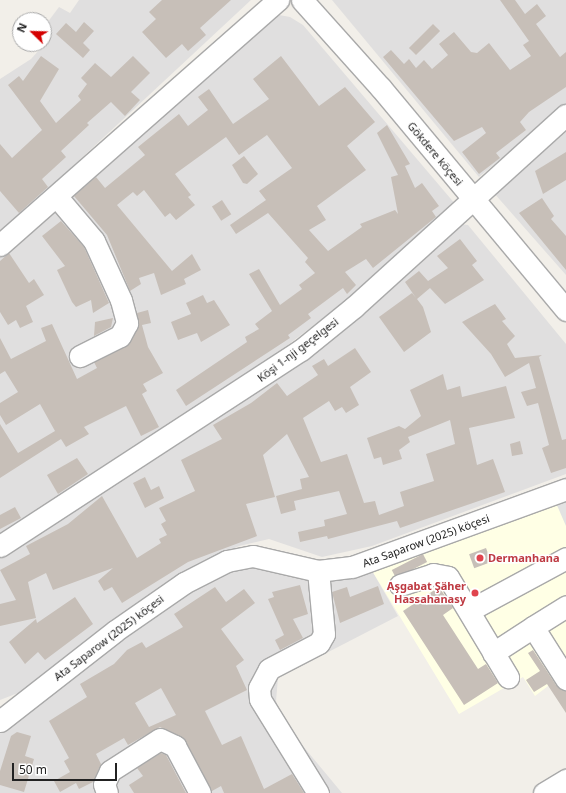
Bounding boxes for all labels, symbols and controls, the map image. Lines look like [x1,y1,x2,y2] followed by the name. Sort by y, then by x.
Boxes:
[12,12,52,52] north arrow
[13,20,30,35] text: N
[405,119,465,189] street label: Gökdere köçesi
[255,315,341,385] street label: Köşi 1-nji geçelgesi
[361,512,491,570] street label: Ata Saparow (2025) köçesi
[488,551,559,565] place label: Dermanhana
[475,553,485,563] marker: Dermanhana
[387,580,466,606] place label: Aşgabat Şäher Hassahanasy
[469,587,481,599] marker: Aşgabat Şäher Hassahanasy
[51,592,167,684] street label: Ata Saparow (2025) köçesi
[14,755,119,781] scale bar
[19,761,47,778] text: 50 m

